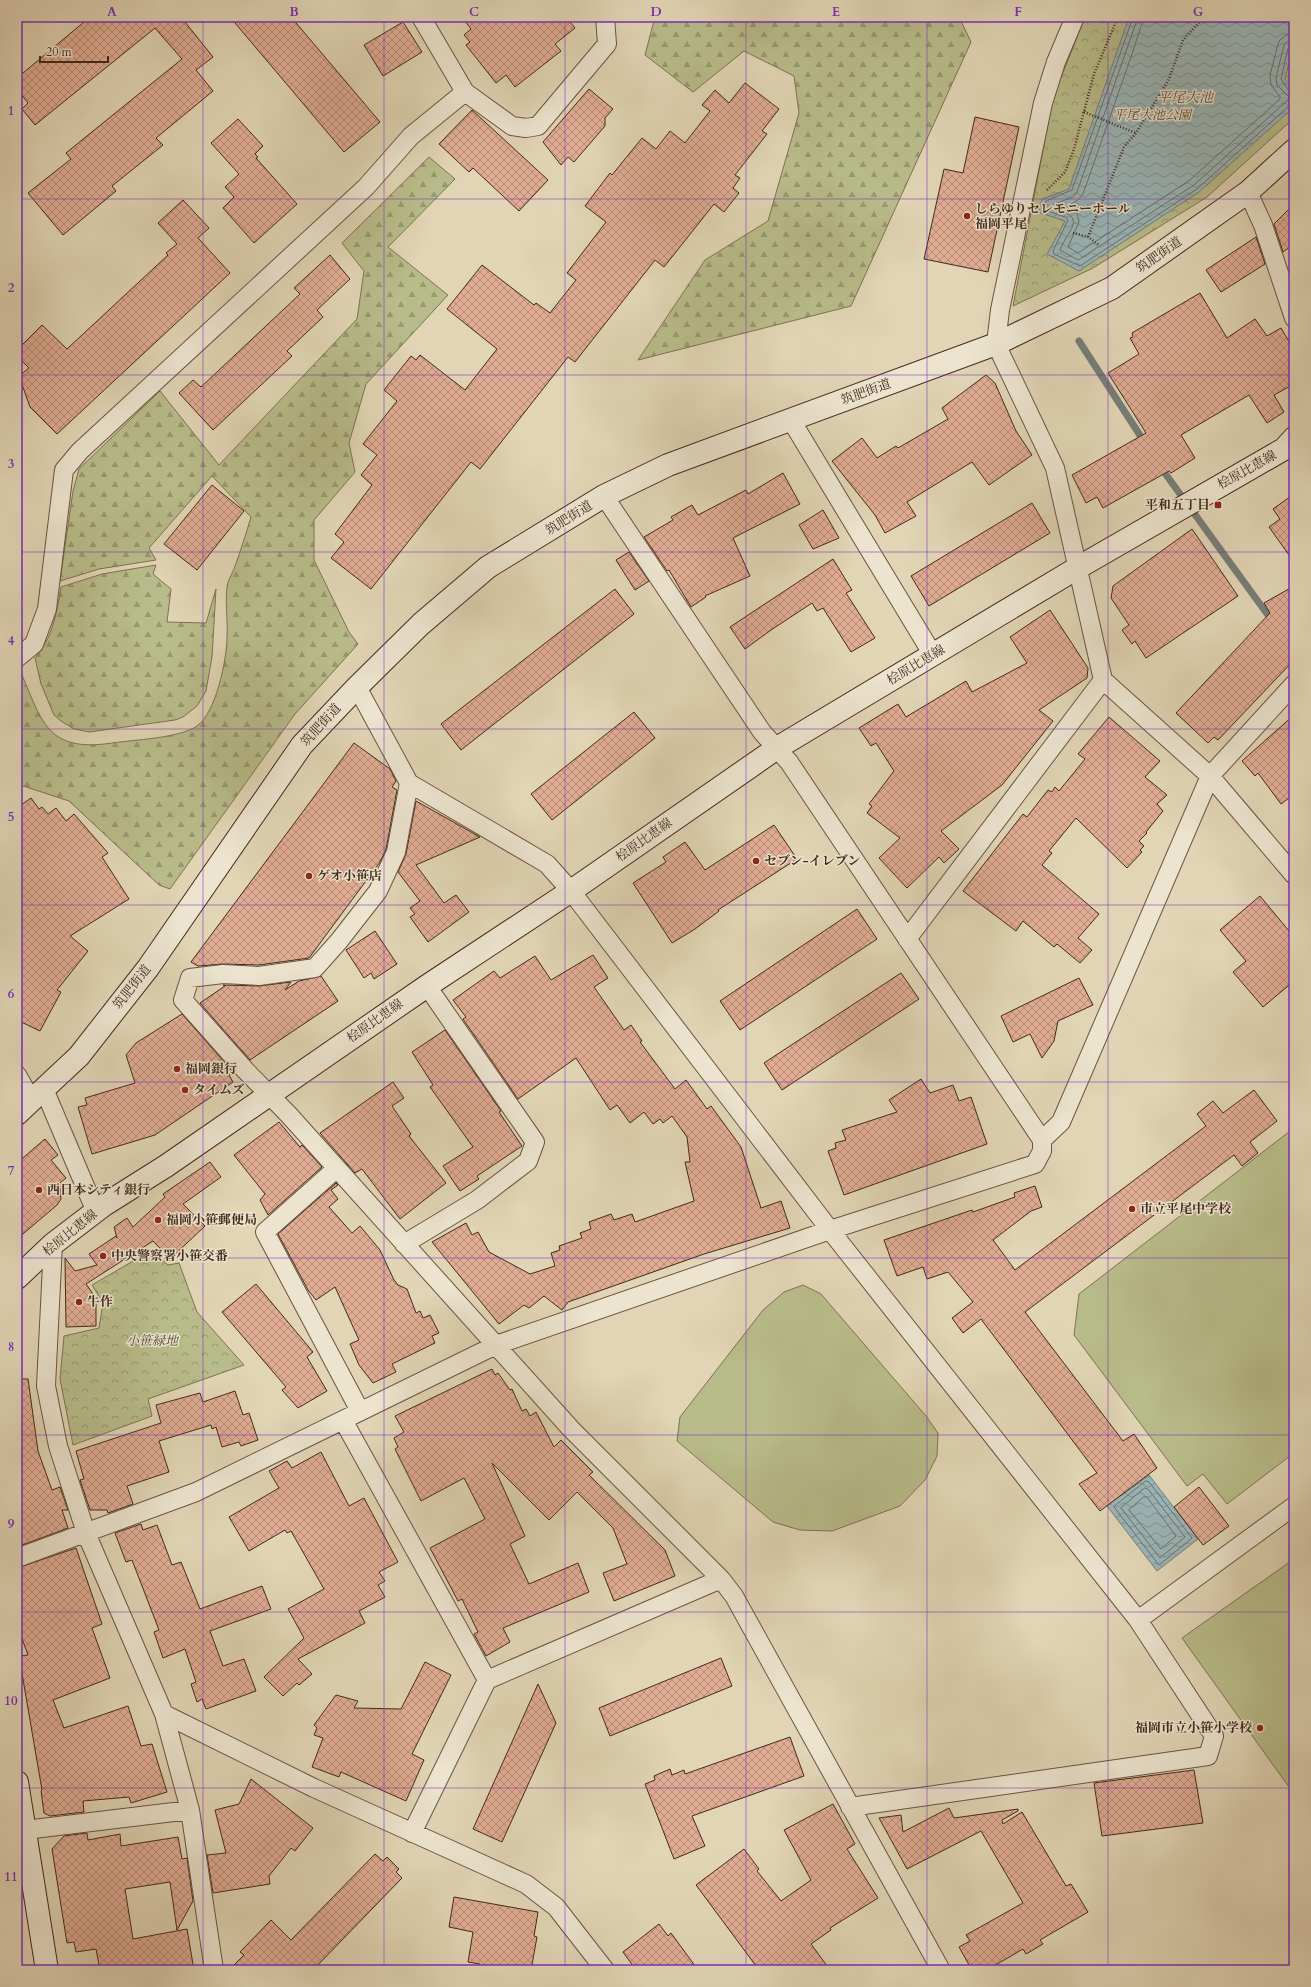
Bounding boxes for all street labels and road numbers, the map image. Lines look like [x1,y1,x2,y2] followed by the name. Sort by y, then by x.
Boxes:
[1133,233,1185,277] street label: 筑肥街道
[838,375,894,409] street label: 筑肥街道
[1214,446,1280,494] street label: 桧原比恵線
[542,497,596,539] street label: 筑肥街道
[884,641,948,689] street label: 桧原比恵線
[297,700,345,750] street label: 筑肥街道
[612,814,676,866] street label: 桧原比恵線
[109,961,155,1013] street label: 筑肥街道
[343,995,407,1047] street label: 桧原比恵線
[39,1206,101,1260] street label: 桧原比恵線

